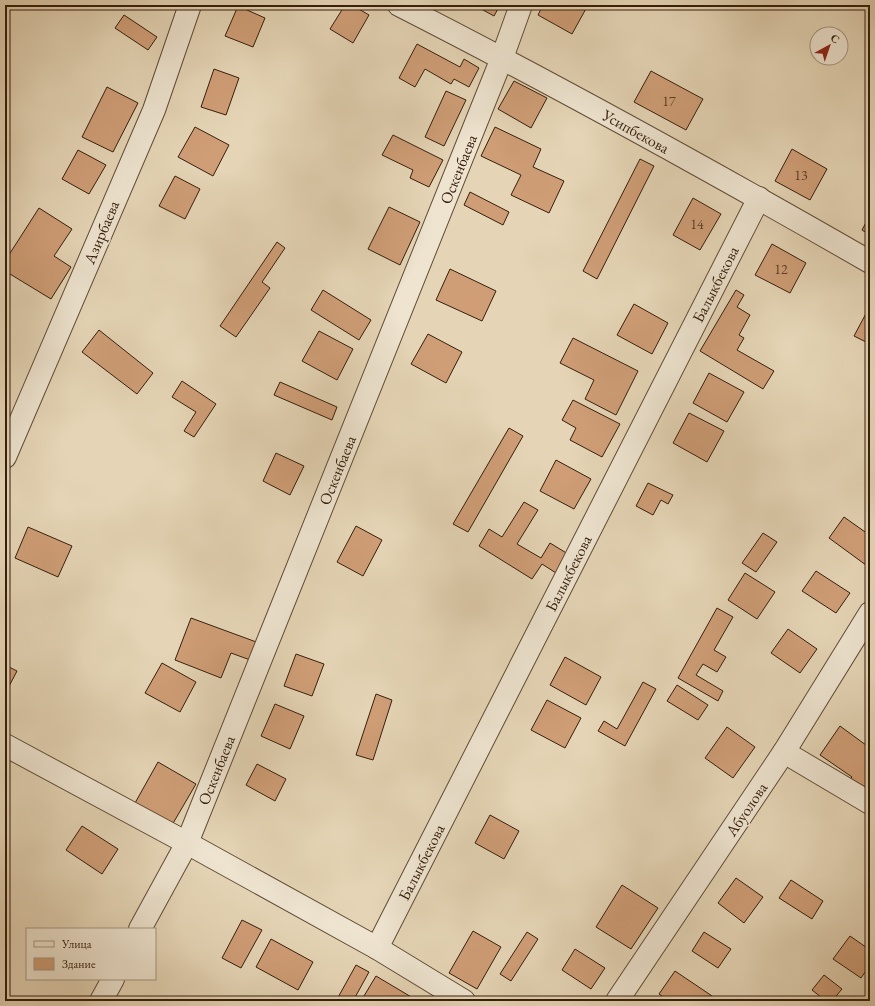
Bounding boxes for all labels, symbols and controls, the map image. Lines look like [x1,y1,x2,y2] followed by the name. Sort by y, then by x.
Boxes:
[809,26,849,66] north arrow
[828,30,843,46] text: С
[662,92,676,110] house number: 17
[598,104,674,159] street label: Усипбекова
[435,131,482,207] street label: Оскенбаева
[794,166,808,184] house number: 13
[78,197,124,268] street label: Азирбаева
[690,215,704,233] house number: 14
[687,242,744,326] street label: Балыкбекова
[774,260,788,278] house number: 12
[314,432,361,508] street label: Оскенбаева
[540,531,597,615] street label: Балыкбекова
[193,732,240,808] street label: Оскенбаева
[720,778,772,841] street label: Абуолова
[393,820,450,904] street label: Балыкбекова
[26,928,156,980] legend
[61,936,92,952] text: Улица
[62,956,96,972] text: Здание

